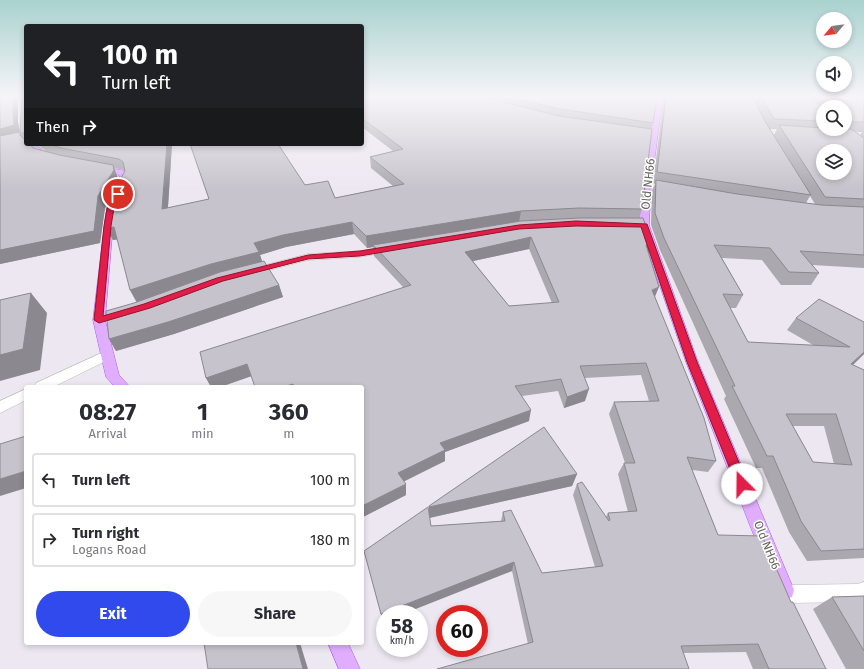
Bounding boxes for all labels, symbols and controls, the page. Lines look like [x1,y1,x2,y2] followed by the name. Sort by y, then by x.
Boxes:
[816,12,852,48] north arrow
[816,12,852,180] map controls
[102,38,178,71] text: 100 m
[36,40,88,92] icon: left
[816,56,852,92] button: sound
[102,72,171,94] text: Turn left
[816,100,852,136] button: search
[78,116,100,138] icon: right
[36,118,70,136] text: Then
[816,144,852,180] button: layers
[638,158,658,210] street label: Old NH66
[101,177,135,211] pin
[107,183,129,205] icon: arrive
[79,398,136,426] text: 08:27
[197,398,208,426] text: 1
[269,398,309,426] text: 360
[89,426,127,441] text: Arrival
[191,426,214,441] text: min
[283,426,294,441] text: m
[721,463,763,505] position arrow
[38,469,60,491] icon: left
[72,471,130,489] text: Turn left
[310,471,350,489] text: 100 m
[751,519,783,571] street label: Old NH66
[72,524,139,542] text: Turn right
[38,529,60,551] icon: right
[310,531,350,549] text: 180 m
[72,542,146,557] text: Logans Road
[36,591,190,637] button: Exit
[198,591,352,637] button: Share
[436,605,488,657] speed limit sign: 60
[391,614,413,638] text: 58
[390,635,414,647] text: km/h

